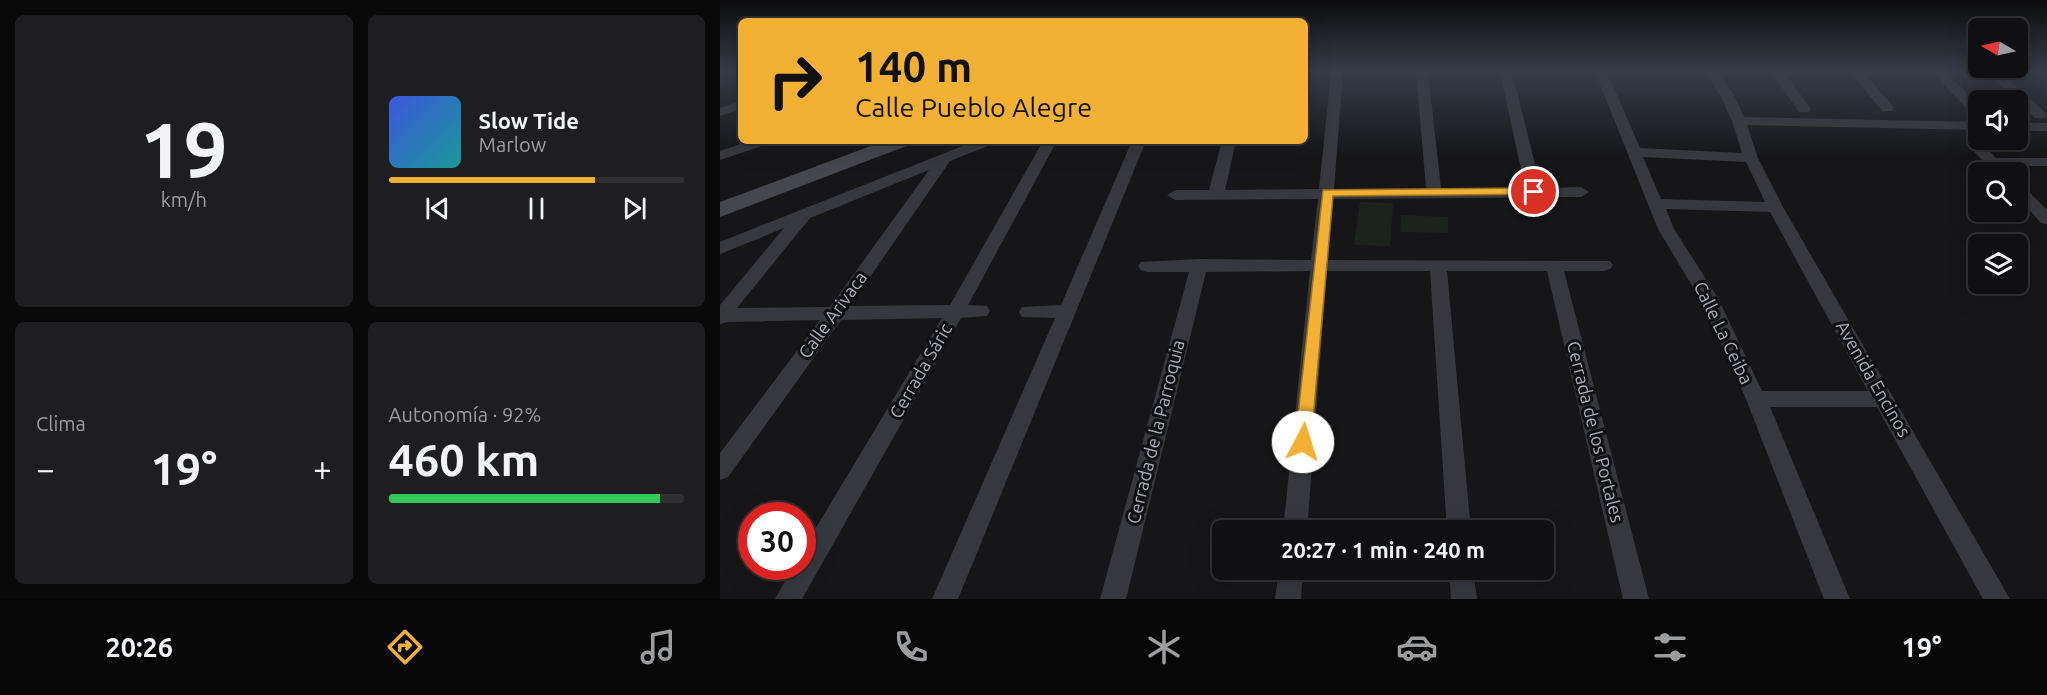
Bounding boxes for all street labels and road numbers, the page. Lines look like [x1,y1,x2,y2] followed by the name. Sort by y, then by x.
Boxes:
[794,267,870,362] street label: Calle Arivaca
[1690,278,1757,387] street label: Calle La Ceiba
[1833,317,1915,440] street label: Avenida Encinos
[885,320,955,421] street label: Cerrada Sáric
[1122,338,1188,526] street label: Cerrada de la Parroquia
[1564,339,1628,525] street label: Cerrada de los Portales

